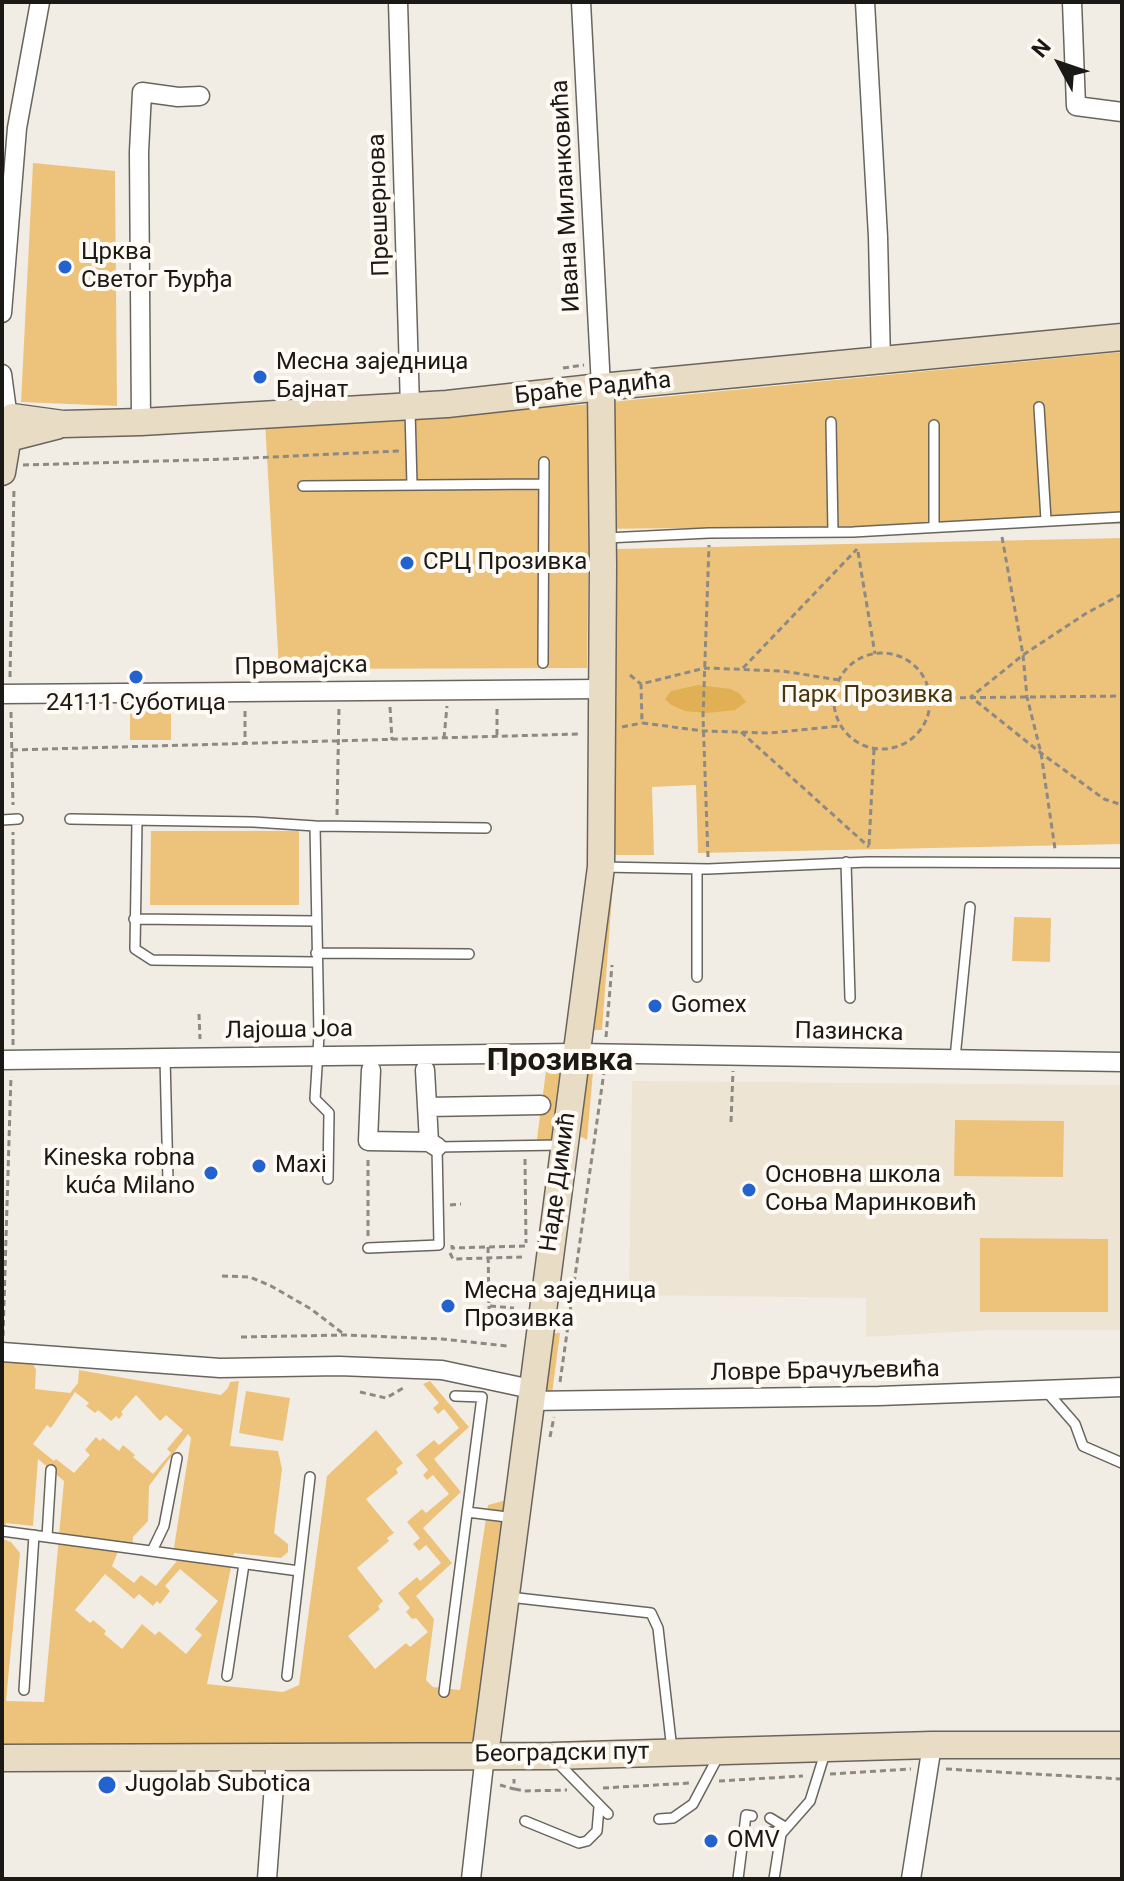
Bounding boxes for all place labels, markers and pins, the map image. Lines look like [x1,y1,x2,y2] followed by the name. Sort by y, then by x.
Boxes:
[81,239,233,295] place label: Црква Светог Ђурђа
[56,258,74,276] marker: Црква Светог Ђурђа
[276,349,468,405] place label: Месна заједница Бајнат
[251,368,269,386] marker: Месна заједница Бајнат
[423,549,587,577] place label: СРЦ Прозивка
[398,554,416,572] marker: СРЦ Прозивка
[127,668,145,686] marker: 24111 Суботица
[46,690,226,718] place label: 24111 Суботица
[671,992,747,1020] place label: Gomex
[646,997,664,1015] marker: Gomex
[43,1145,195,1201] place label: Kineska robna kuća Milano
[275,1152,327,1180] place label: Maxi
[250,1157,268,1175] marker: Maxi
[765,1162,977,1218] place label: Основна школа Соња Маринковић
[202,1164,220,1182] marker: Kineska robna kuća Milano
[740,1181,758,1199] marker: Основна школа Соња Маринковић
[464,1278,656,1334] place label: Месна заједница Прозивка
[439,1297,457,1315] marker: Месна заједница Прозивка
[125,1771,311,1799] place label: Jugolab Subotica
[96,1774,118,1796] marker: Jugolab Subotica
[727,1827,780,1855] place label: OMV
[702,1832,720,1850] marker: OMV

